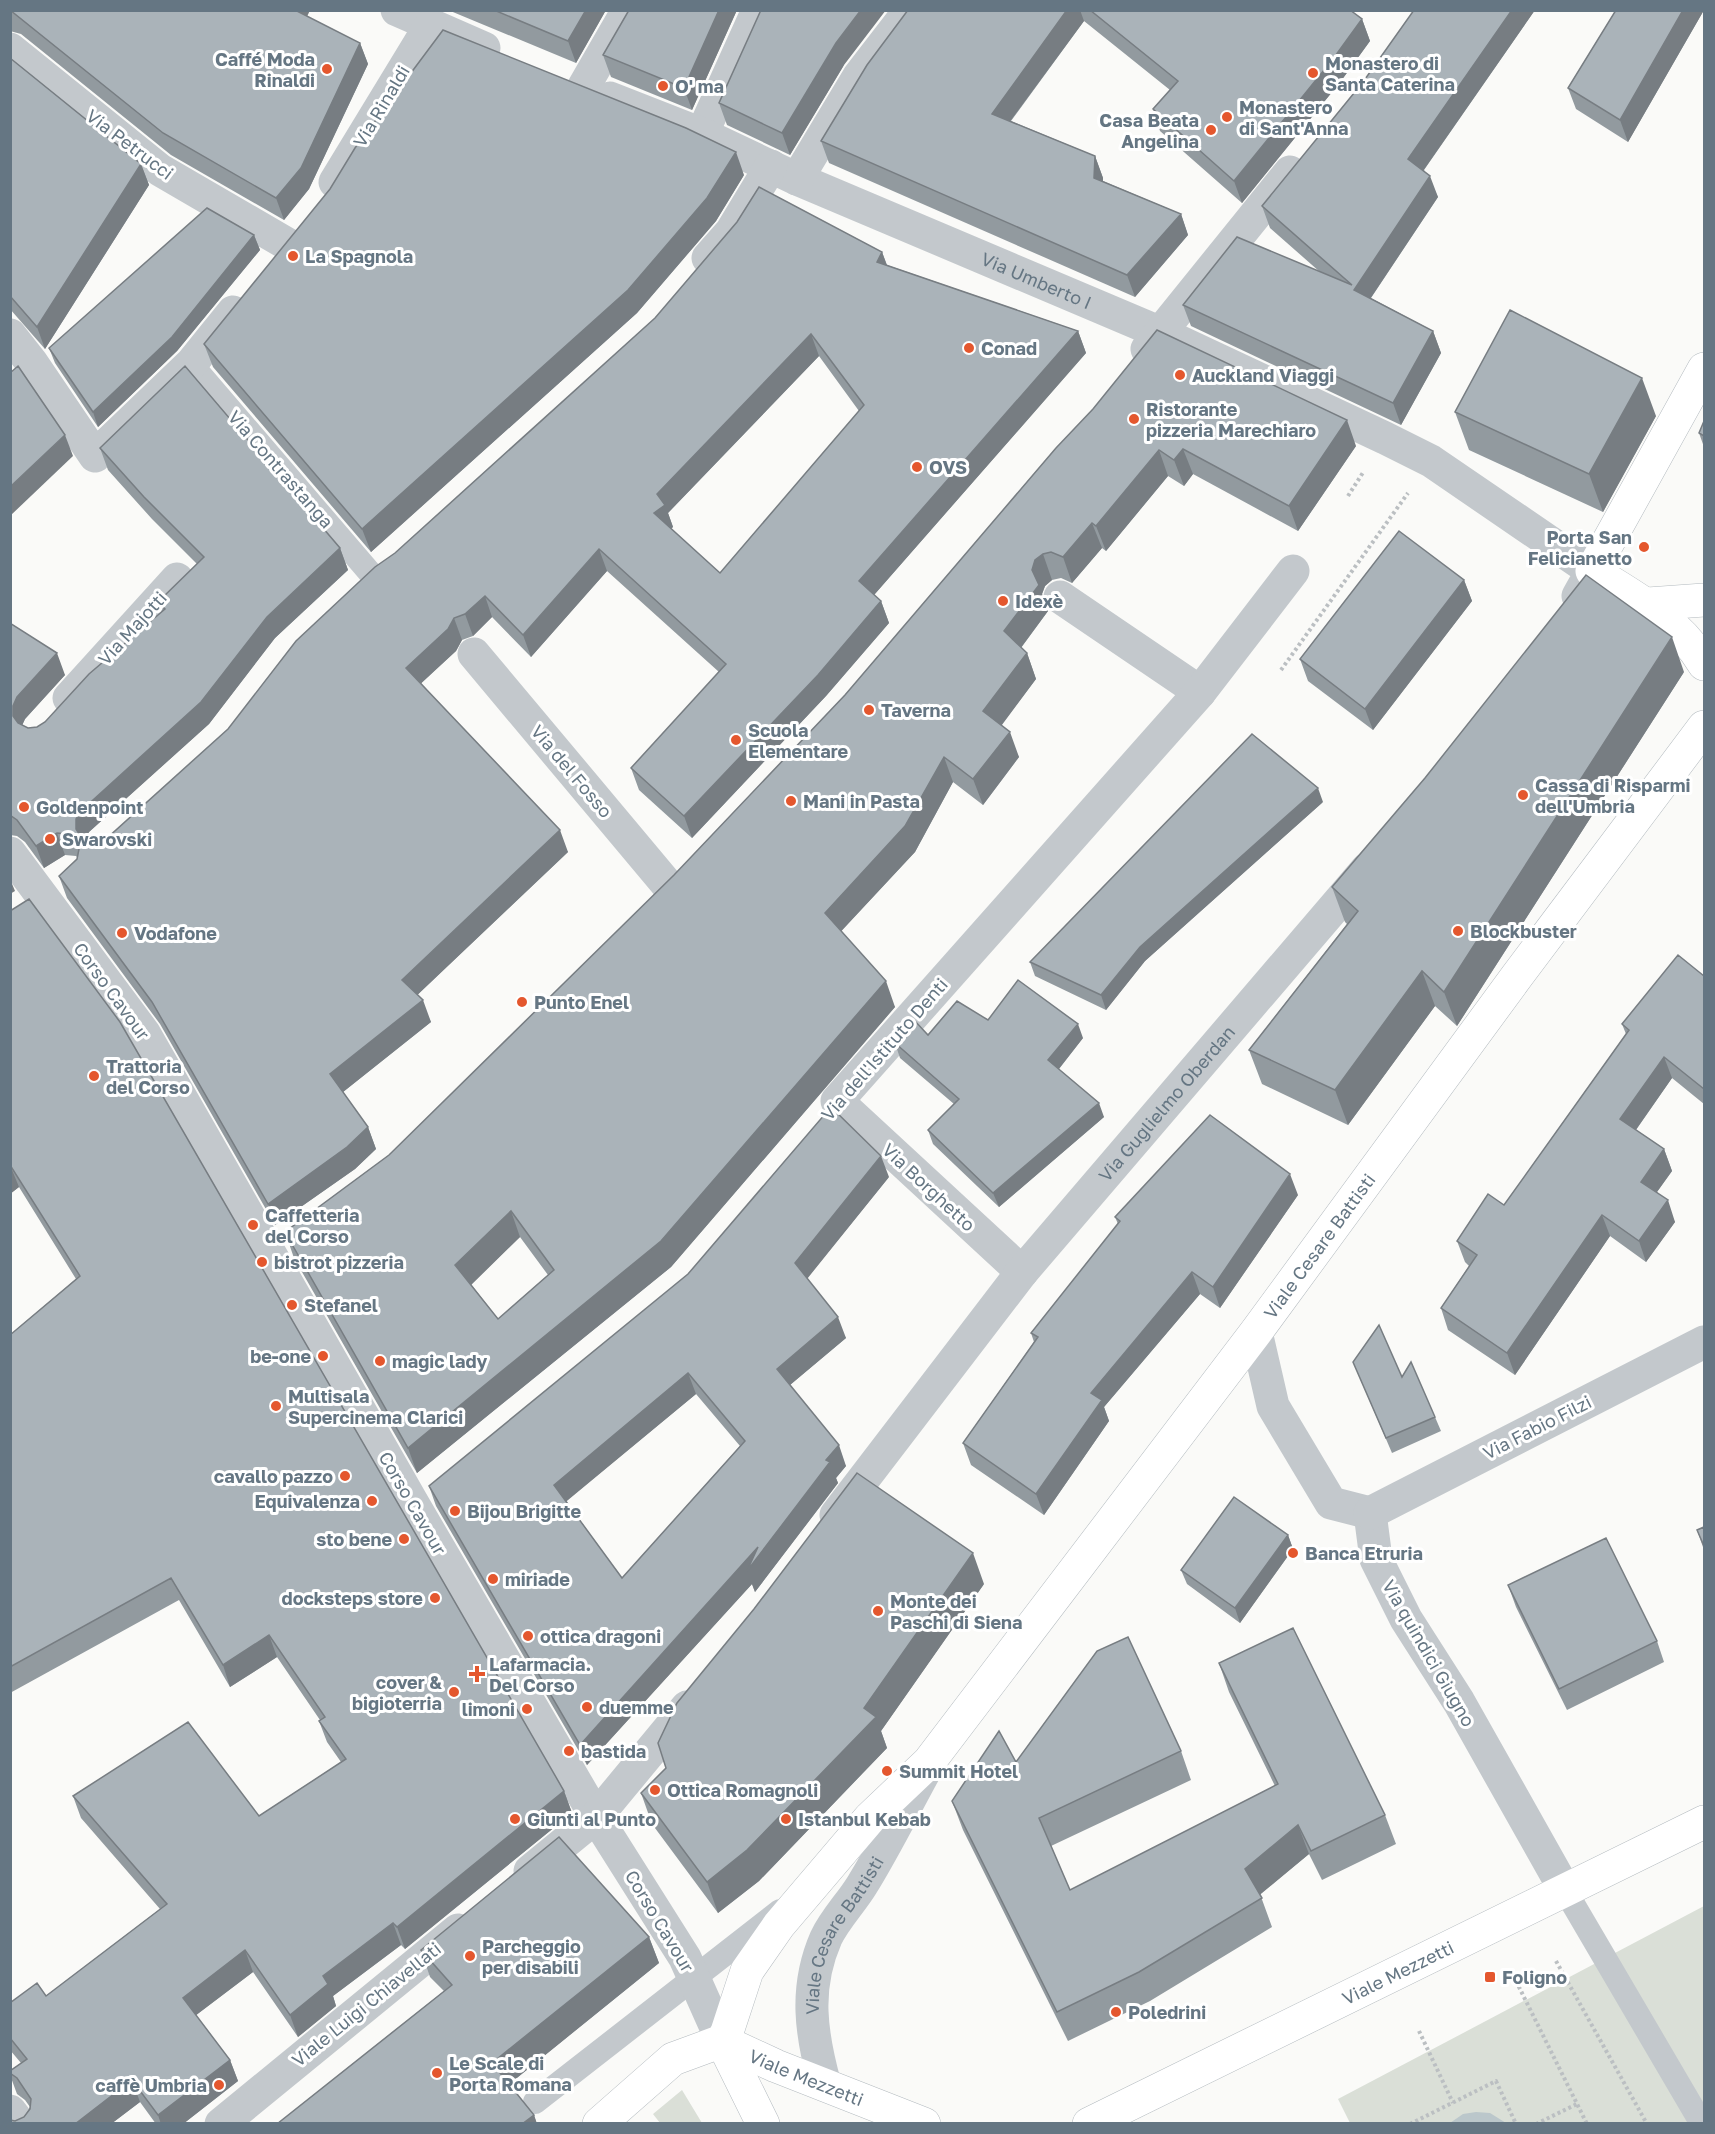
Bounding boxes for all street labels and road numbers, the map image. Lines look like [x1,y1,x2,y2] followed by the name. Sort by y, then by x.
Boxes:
[348,61,414,151] street label: Via Rinaldi
[82,104,178,184] street label: Via Petrucci
[978,247,1095,313] street label: Via Umberto I
[224,406,338,532] street label: Via Contrastanga
[93,587,171,669] street label: Via Majotti
[527,720,617,822] street label: Via del Fosso
[69,938,155,1044] street label: Corso Cavour
[816,973,952,1125] street label: Via dell'Istituto Denti
[1094,1021,1239,1186] street label: Via Guglielmo Oberdan
[878,1138,980,1236] street label: Via Borghetto
[1259,1169,1380,1323] street label: Viale Cesare Battisti
[1479,1390,1595,1464] street label: Via Fabio Filzi
[375,1448,451,1558] street label: Corso Cavour
[1378,1576,1480,1730] street label: Via quindici Giugno
[801,1852,888,2015] street label: Viale Cesare Battisti
[621,1866,699,1976] street label: Corso Cavour
[1338,1936,1457,2009] street label: Viale Mezzetti
[287,1937,445,2071] street label: Viale Luigi Chiavellati
[746,2044,867,2110] street label: Viale Mezzetti

